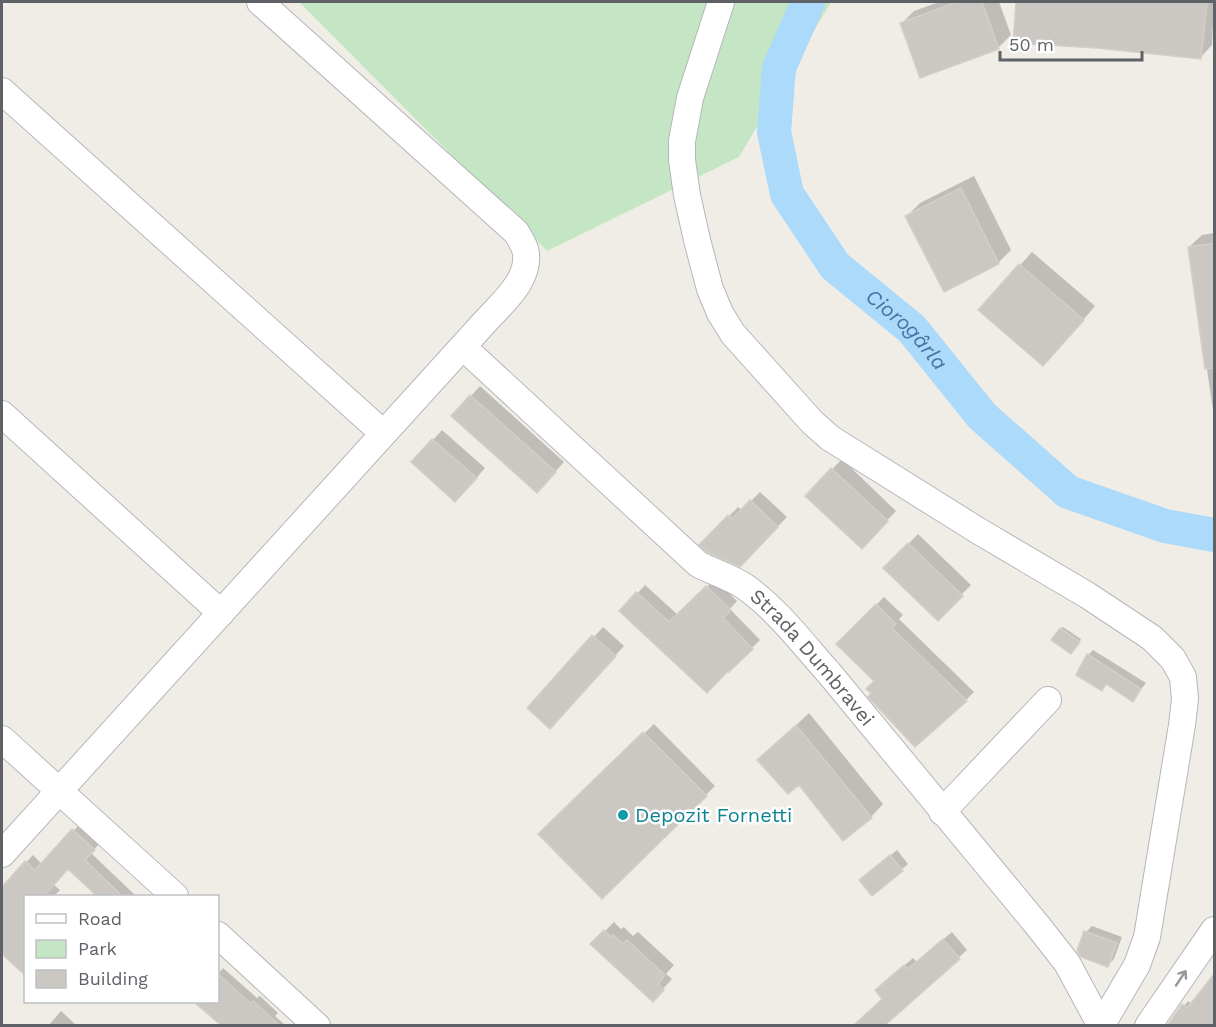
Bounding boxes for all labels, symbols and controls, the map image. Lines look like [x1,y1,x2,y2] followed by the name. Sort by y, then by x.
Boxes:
[1000,24,1142,62] scale bar
[1009,34,1054,55] text: 50 m
[861,283,953,375] water label: Ciorogârla
[746,584,880,731] street label: Strada Dumbravei
[635,803,792,827] place label: Depozit Fornetti
[616,808,630,822] marker: Depozit Fornetti
[24,895,219,1003] legend
[78,908,122,929] text: Road
[78,938,117,959] text: Park
[78,968,148,989] text: Building
[1175,970,1187,986] one-way arrow

